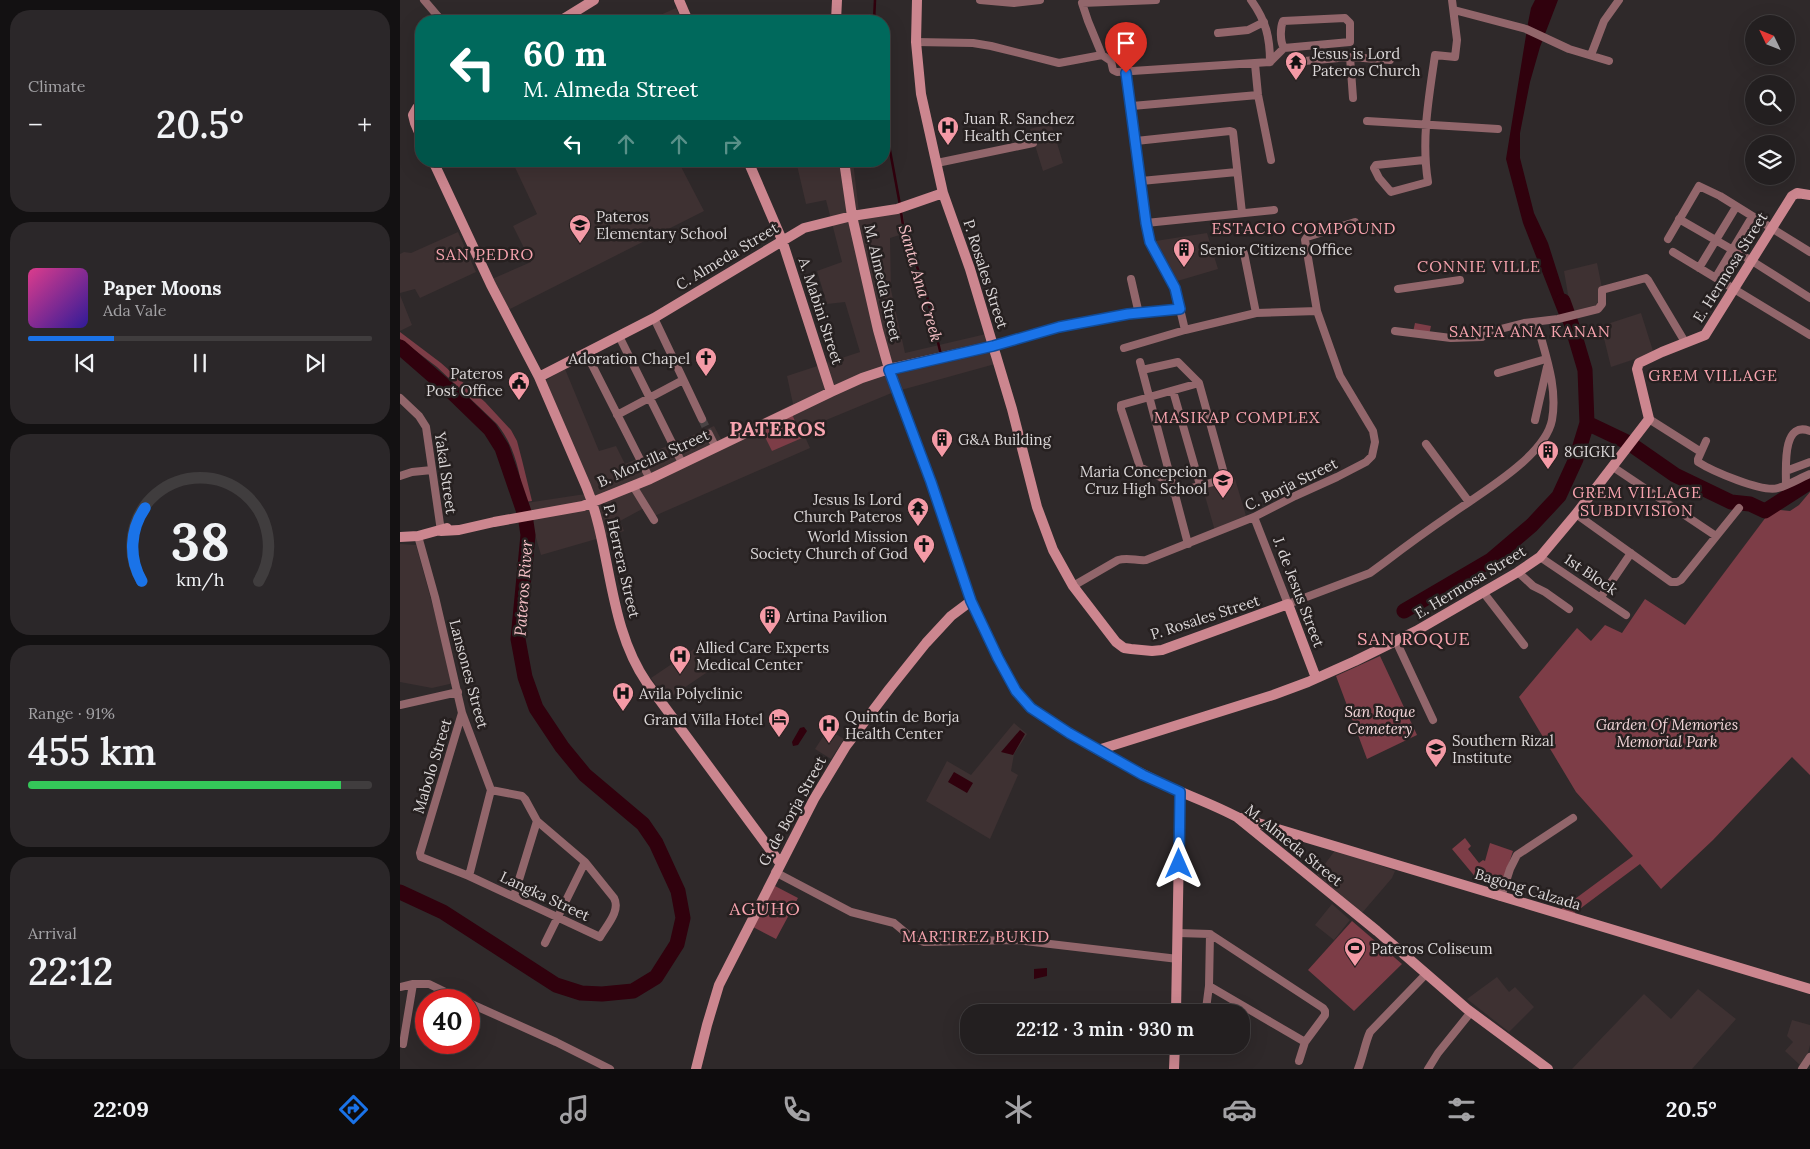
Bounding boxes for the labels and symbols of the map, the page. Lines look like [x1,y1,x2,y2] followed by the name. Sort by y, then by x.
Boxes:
[1745,15,1795,65] north arrow
[1105,22,1147,73] pin
[1311,44,1420,80] place label: Jesus is Lord Pateros Church
[1284,50,1308,81] temple icon: Jesus is Lord Pateros Church
[963,109,1075,145] place label: Juan R. Sanchez Health Center
[936,115,960,146] hospital icon: Juan R. Sanchez Health Center
[596,207,727,243] place label: Pateros Elementary School
[1688,208,1772,326] street label: E. Hermosa Street
[568,213,592,244] school or university icon: Pateros Elementary School
[959,217,1013,331] street label: P. Rosales Street
[672,218,782,294] street label: C. Almeda Street
[1211,218,1397,238] district label: ESTACIO COMPOUND
[895,222,947,344] water label: Santa Ana Creek
[860,223,906,344] street label: M. Almeda Street
[1172,237,1196,268] building icon: Senior Citizens Office
[1200,240,1352,259] place label: Senior Citizens Office
[436,244,534,264] district label: SAN PEDRO
[794,254,847,367] street label: A. Mabini Street
[1417,256,1541,276] district label: CONNIE VILLE
[1449,321,1611,341] district label: SANTA ANA KANAN
[694,346,718,377] church icon: Adoration Chapel
[568,349,690,368] place label: Adoration Chapel
[426,364,503,400] place label: Pateros Post Office
[1648,365,1778,385] district label: GREM VILLAGE
[507,370,531,401] public building icon: Pateros Post Office
[1154,407,1320,427] district label: MASIKAP COMPLEX
[729,416,827,441] district label: PATEROS
[594,425,712,491] street label: B. Morcilla Street
[930,427,954,458] building icon: G&A Building
[431,430,461,516] street label: Yakal Street
[958,430,1052,449] place label: G&A Building
[1536,439,1560,470] building icon: 8GIGKI
[1564,442,1615,461] place label: 8GIGKI
[1242,453,1341,515] street label: C. Borja Street
[1080,462,1207,498] place label: Maria Concepcion Cruz High School
[1211,468,1235,499] school or university icon: Maria Concepcion Cruz High School
[1572,482,1702,520] district label: GREM VILLAGE SUBDIVISION
[794,490,902,526] place label: Jesus Is Lord Church Pateros
[906,496,930,527] temple icon: Jesus Is Lord Church Pateros
[600,502,644,620] street label: P. Herrera Street
[750,527,908,563] place label: World Mission Society Church of God
[912,533,936,564] church icon: World Mission Society Church of God
[1269,533,1329,650] street label: J. de Jesus Street
[510,538,536,637] water label: Pateros River
[1411,541,1529,623] street label: E. Hermosa Street
[1561,549,1621,599] street label: 1st Block
[1148,590,1262,644] street label: P. Rosales Street
[758,604,782,635] building icon: Artina Pavilion
[785,607,887,626] place label: Artina Pavilion
[445,617,493,731] street label: Lansones Street
[1357,627,1471,650] district label: SAN ROQUE
[695,638,829,674] place label: Allied Care Experts Medical Center
[668,644,692,675] hospital icon: Allied Care Experts Medical Center
[611,681,635,712] hospital icon: Avila Polyclinic
[638,684,743,703] place label: Avila Polyclinic
[1345,702,1415,738] park label: San Roque Cemetery
[767,707,791,738] hotel icon: Grand Villa Hotel
[845,707,960,743] place label: Quintin de Borja Health Center
[644,710,763,729] place label: Grand Villa Hotel
[817,713,841,744] hospital icon: Quintin de Borja Health Center
[1596,715,1738,751] park label: Garden Of Memories Memorial Park
[409,716,456,816] street label: Mabolo Street
[1452,731,1554,767] place label: Southern Rizal Institute
[1424,737,1448,768] school or university icon: Southern Rizal Institute
[754,753,830,869] street label: G. de Borja Street
[1242,800,1347,890] street label: M. Almeda Street
[1152,837,1204,889] position arrow
[1473,864,1584,914] street label: Bagong Calzada
[497,867,593,925] street label: Langka Street
[728,897,801,920] district label: AGUHO
[902,926,1050,946] district label: MARTIREZ BUKID
[1343,936,1367,967] sports icon: Pateros Coliseum
[1371,939,1493,958] place label: Pateros Coliseum
[415,989,480,1054] speed limit sign: 40

